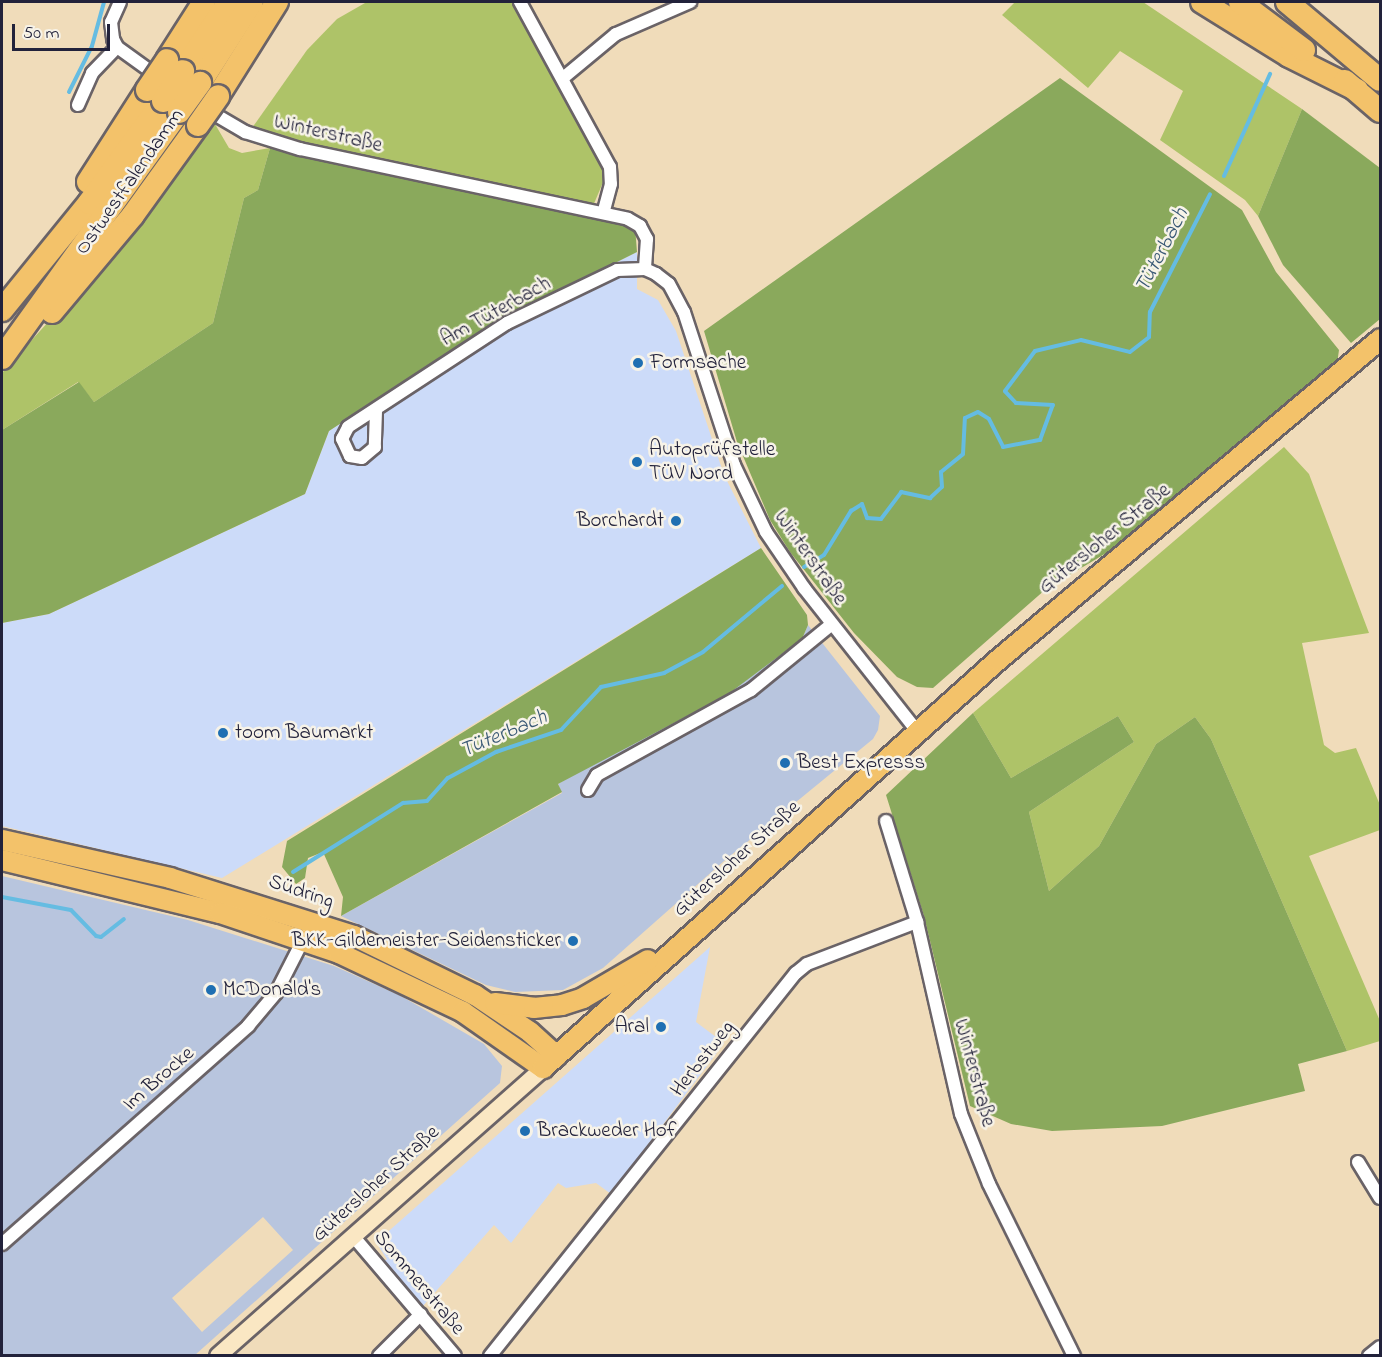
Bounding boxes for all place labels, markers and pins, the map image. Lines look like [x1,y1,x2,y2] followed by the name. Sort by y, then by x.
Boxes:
[650,350,746,376] place label: Formsache
[631,356,645,370] marker: Formsache
[649,437,775,487] place label: Autoprüfstelle TÜV Nord
[630,455,644,469] marker: Autoprüfstelle TÜV Nord
[576,508,664,534] place label: Borchardt
[669,514,683,528] marker: Borchardt
[235,720,373,746] place label: toom Baumarkt
[216,726,230,740] marker: toom Baumarkt
[797,750,925,776] place label: Best Expresss
[778,756,792,770] marker: Best Expresss
[292,928,561,954] place label: BKK-Gildemeister-Seidensticker
[566,934,580,948] marker: BKK-Gildemeister-Seidensticker
[223,977,321,1003] place label: McDonald's
[204,983,218,997] marker: McDonald's
[615,1014,649,1040] place label: Aral
[654,1020,668,1034] marker: Aral
[537,1118,677,1144] place label: Brackweder Hof
[518,1124,532,1138] marker: Brackweder Hof

